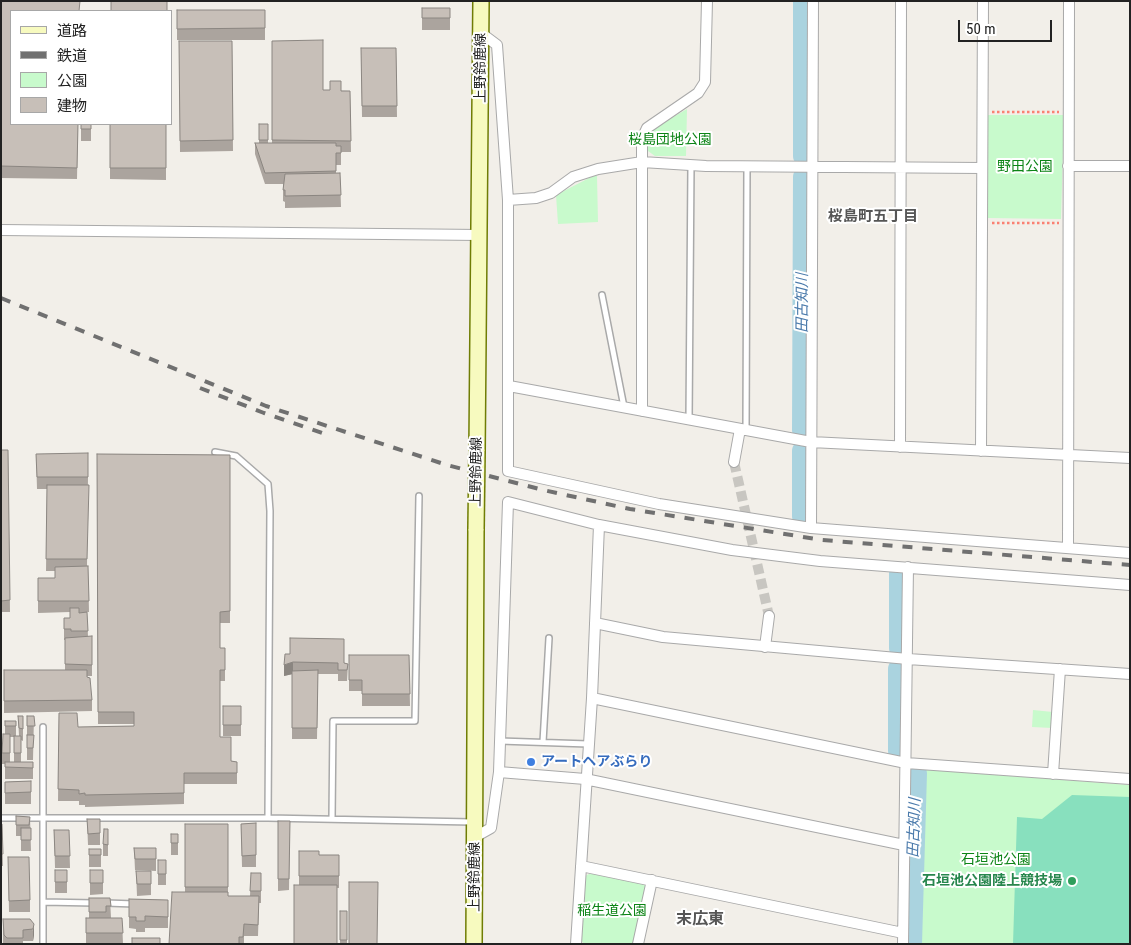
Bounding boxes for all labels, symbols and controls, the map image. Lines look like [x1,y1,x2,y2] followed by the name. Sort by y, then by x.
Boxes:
[10,10,172,125] legend
[961,10,1055,42] scale bar
[966,20,996,38] text: 50 m
[57,22,87,40] text: 道路
[473,33,489,103] street label: 上野鈴鹿線
[57,47,87,65] text: 鉄道
[57,72,87,90] text: 公園
[57,97,87,115] text: 建物
[628,132,712,148] park label: 桜島団地公園
[997,159,1053,175] park label: 野田公園
[828,208,918,226] district label: 桜島町五丁目
[794,273,812,333] water label: 田古知川
[468,437,486,507] street label: 上野鈴鹿線
[541,754,652,770] place label: アートヘアぶらり
[525,756,537,768] marker: アートヘアぶらり
[905,798,925,858] water label: 田古知川
[467,842,483,912] street label: 上野鈴鹿線
[961,852,1031,868] park label: 石垣池公園
[922,873,1062,889] place label: 石垣池公園陸上競技場
[1066,875,1078,887] marker: 石垣池公園陸上競技場
[577,903,647,919] park label: 稲生道公園
[676,910,724,930] district label: 末広東

